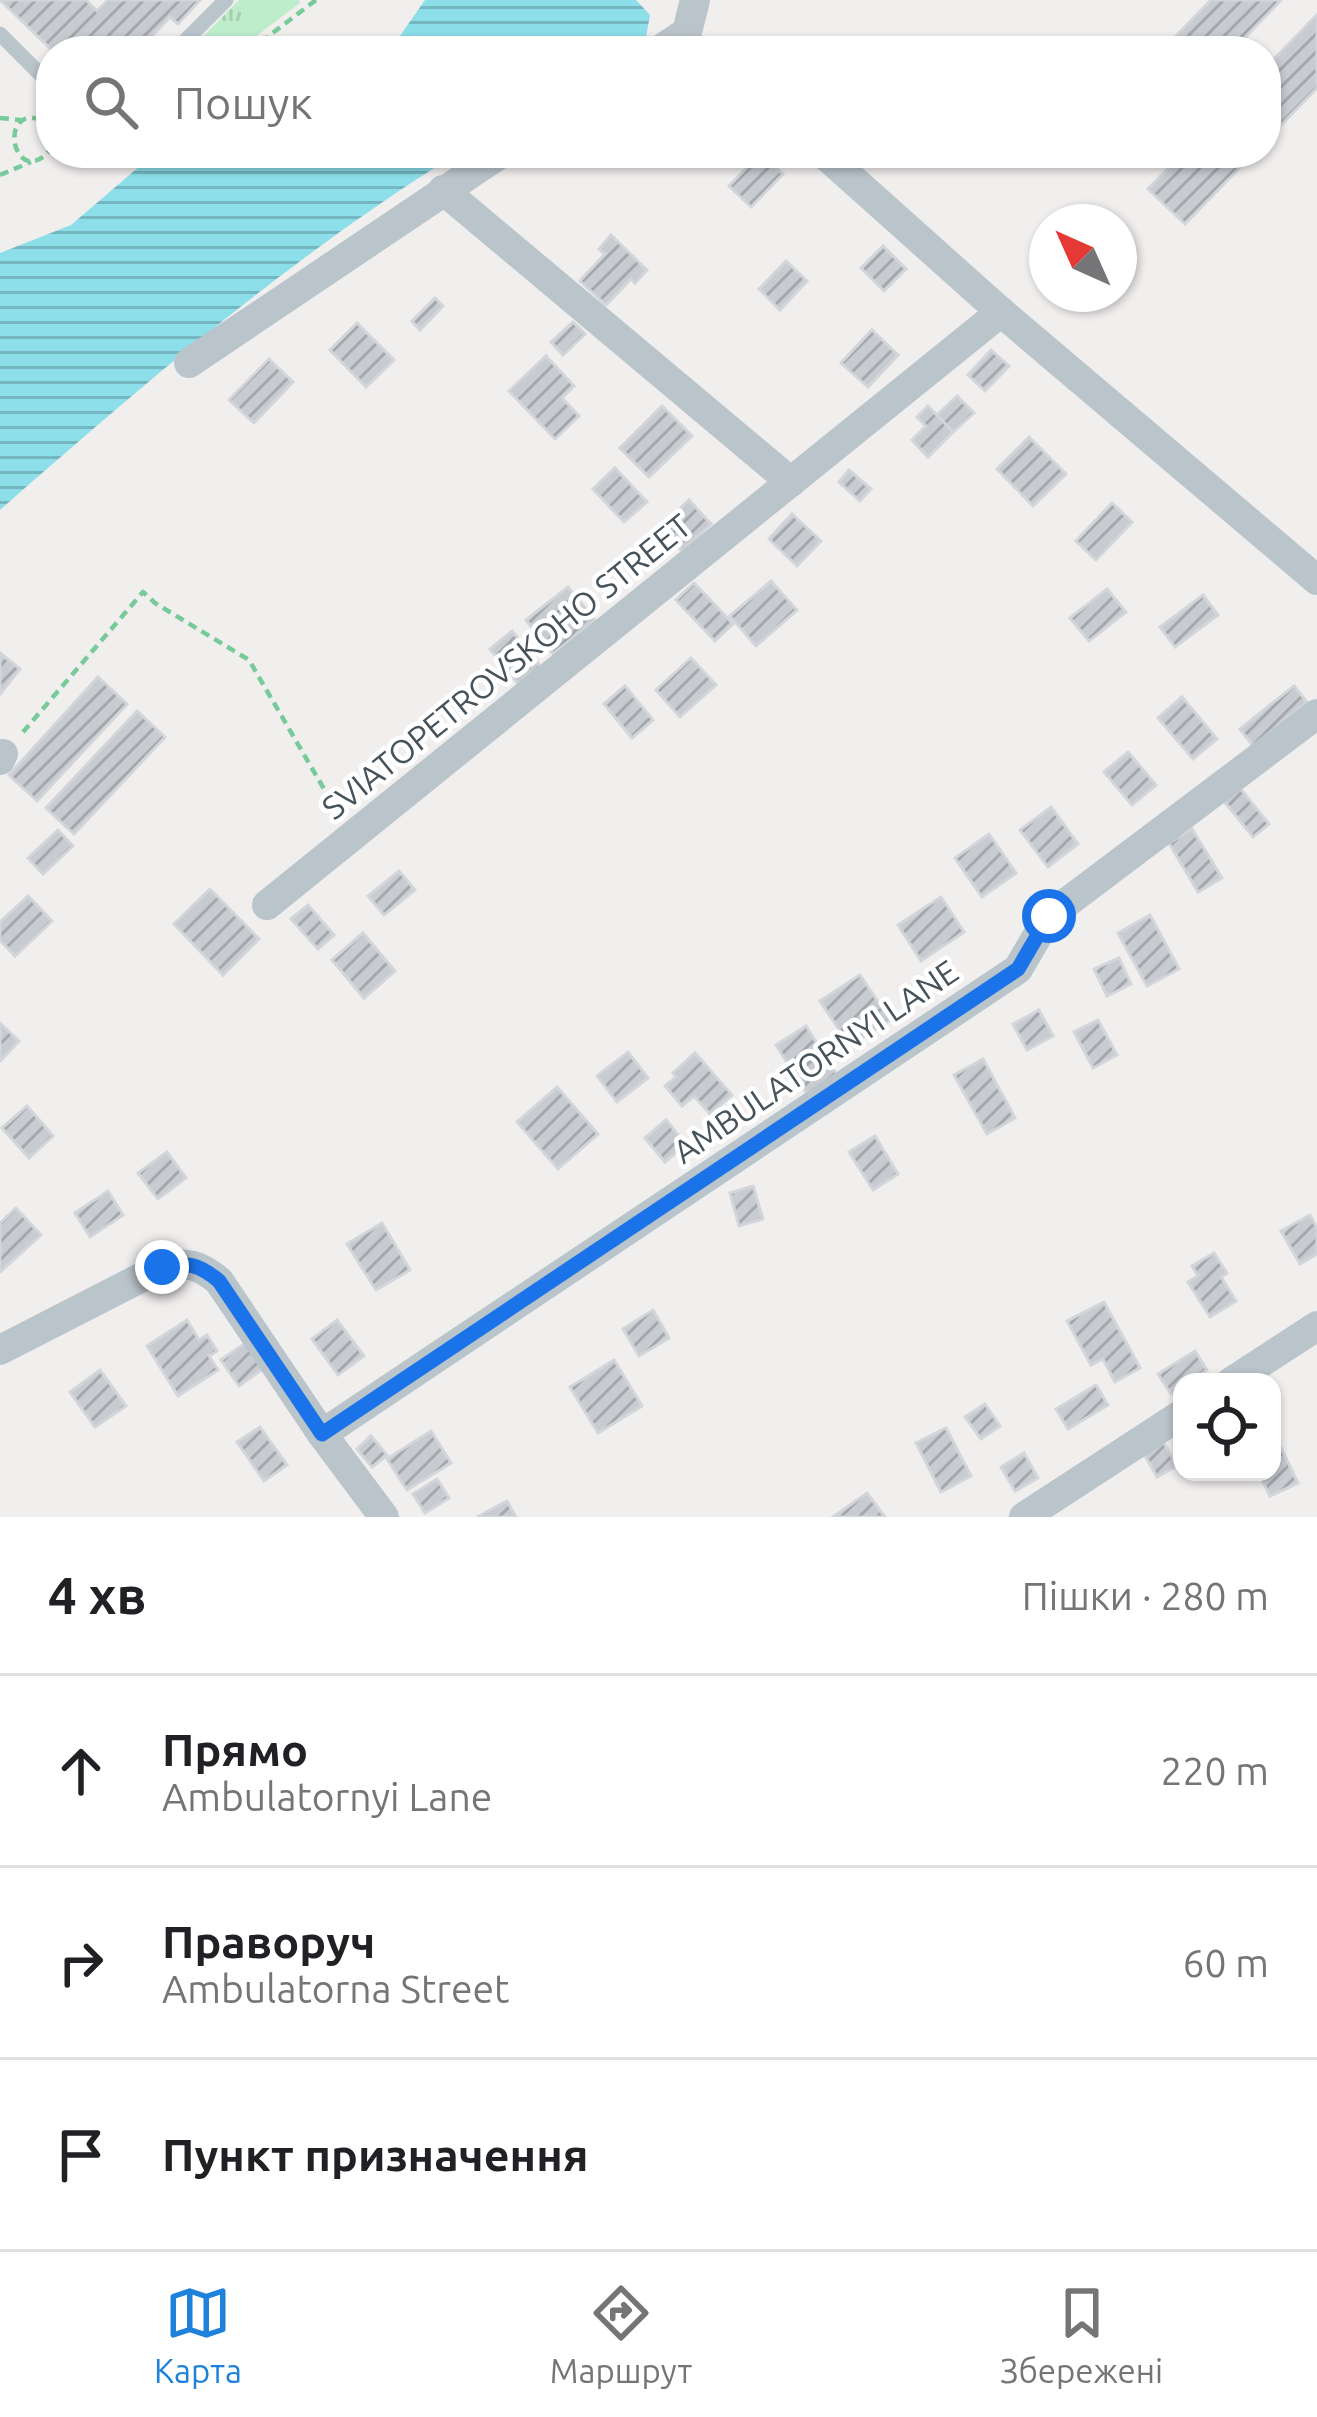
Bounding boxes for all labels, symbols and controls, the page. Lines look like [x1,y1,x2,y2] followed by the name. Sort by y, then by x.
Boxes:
[36,36,1281,168] search box
[78,69,144,135] icon: search
[174,77,313,128] text: Пошук
[1029,204,1137,312] north arrow
[315,506,697,826] street label: SVIATOPETROVSKOHO STREET
[1022,889,1076,943] route start
[666,952,964,1170] street label: AMBULATORNYI LANE
[135,1240,189,1294] route end
[1173,1373,1281,1481] map controls
[1173,1373,1281,1481] button: locate
[48,1566,146,1624] text: 4 хв
[1022,1574,1269,1617] text: Пішки · 280 m
[162,1724,308,1775] text: Прямо
[48,1738,114,1804] icon: ahead
[1160,1749,1269,1792] text: 220 m
[162,1775,492,1818] text: Ambulatornyi Lane
[162,1916,375,1967] text: Праворуч
[48,1930,114,1996] icon: right
[1182,1941,1269,1984] text: 60 m
[162,1967,509,2010] text: Ambulatorna Street
[48,2122,114,2188] icon: arrive
[162,2129,589,2180] text: Пункт призначення
[154,2280,242,2389] tab: Карта
[550,2280,692,2389] tab: Маршрут
[1000,2280,1163,2389] tab: Збережені

